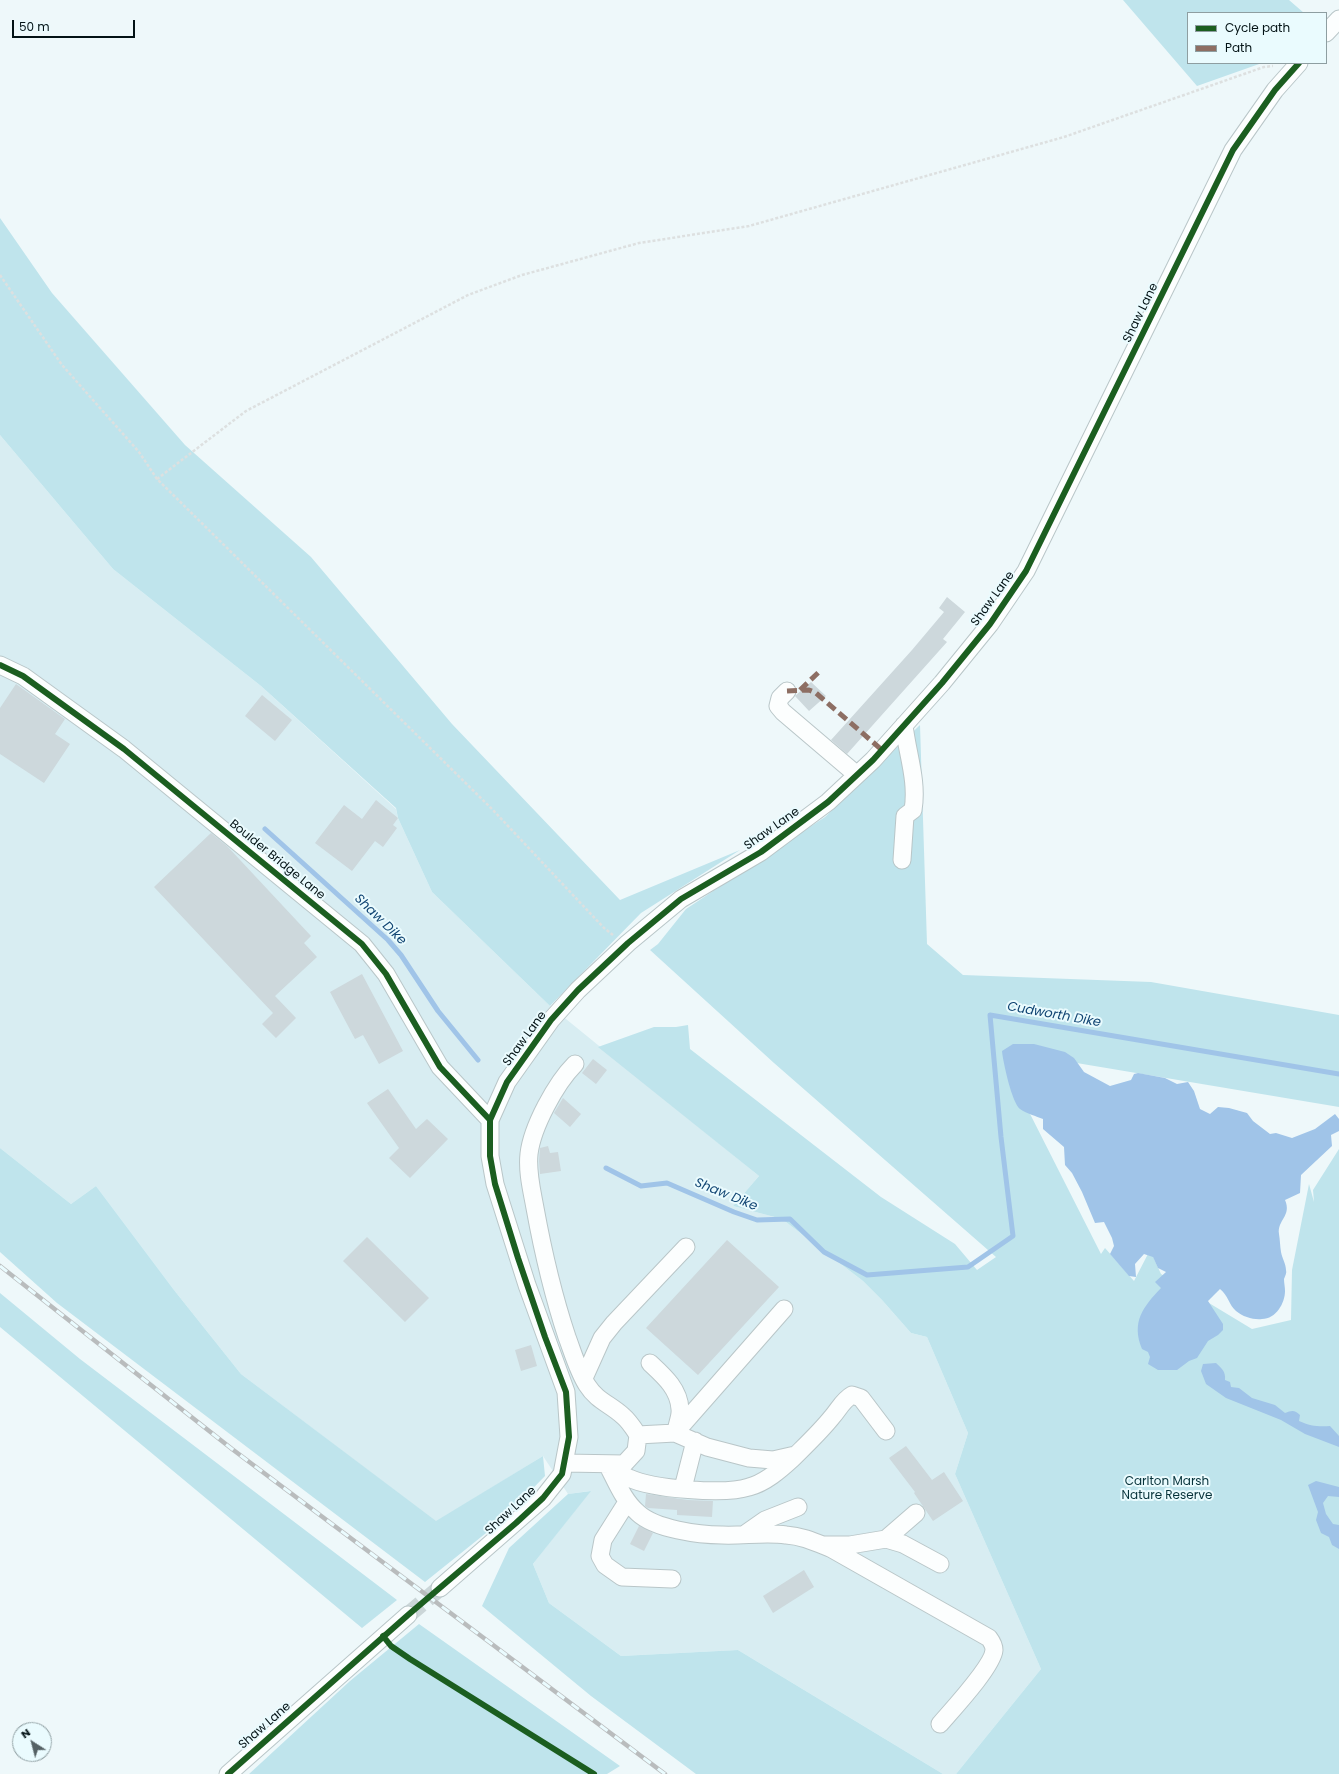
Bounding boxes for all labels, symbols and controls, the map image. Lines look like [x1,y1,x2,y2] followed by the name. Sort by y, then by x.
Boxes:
[14,12,137,38] scale bar
[1187,12,1327,64] legend
[19,18,50,35] text: 50 m
[1225,19,1290,36] text: Cycle path
[1225,39,1252,56] text: Path
[1120,281,1162,345] street label: Shaw Lane
[968,569,1018,629] street label: Shaw Lane
[742,805,802,853] street label: Shaw Lane
[226,817,328,903] street label: Boulder Bridge Lane
[351,891,409,949] water label: Shaw Dike
[1006,999,1102,1031] water label: Cudworth Dike
[500,1009,550,1069] street label: Shaw Lane
[692,1175,760,1215] water label: Shaw Dike
[1122,1475,1212,1503] park label: Carlton Marsh Nature Reserve
[483,1484,539,1538] street label: Shaw Lane
[236,1699,294,1753] street label: Shaw Lane
[12,1722,52,1762] north arrow
[17,1724,34,1742] text: N

